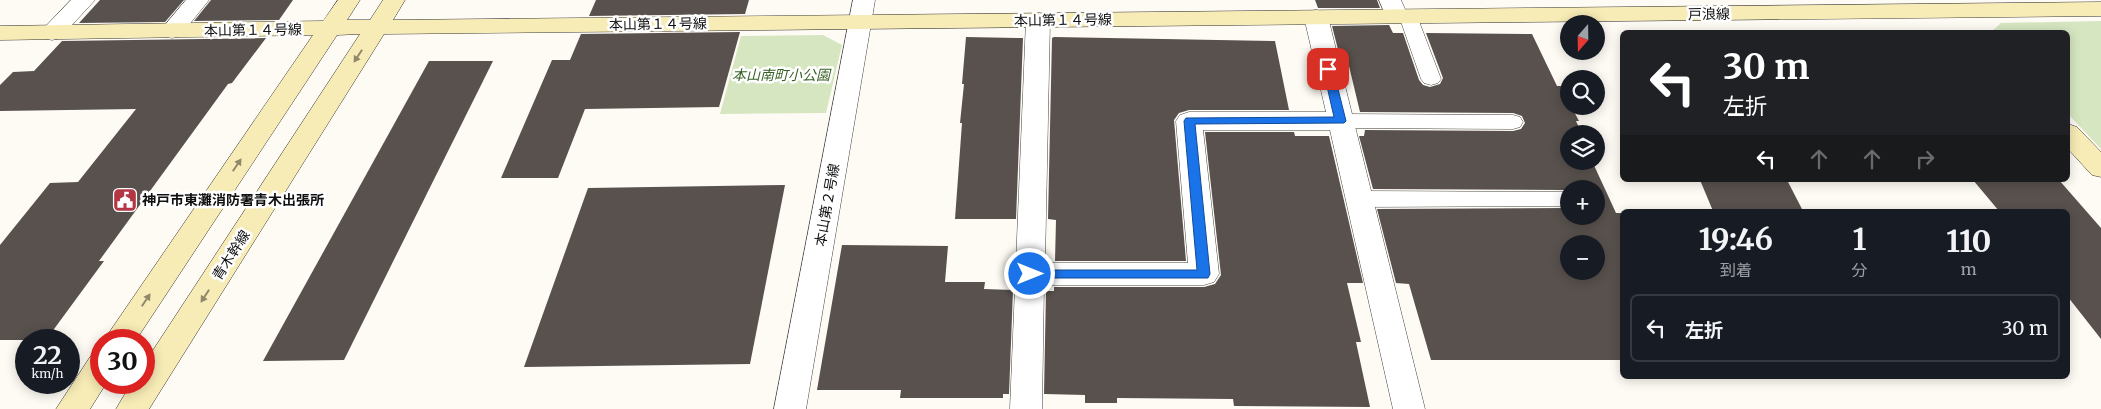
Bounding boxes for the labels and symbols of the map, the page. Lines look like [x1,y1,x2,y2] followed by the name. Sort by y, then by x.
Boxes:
[1688,5,1730,23] street label: 戸浪線
[1014,10,1112,30] street label: 本山第１４号線
[609,14,707,34] street label: 本山第１４号線
[1560,15,1605,60] north arrow
[204,20,302,40] street label: 本山第１４号線
[1307,48,1349,90] pin
[354,49,363,62] one-way arrow
[732,66,832,84] park label: 本山南町小公園
[232,158,242,172] one-way arrow
[811,162,843,248] street label: 本山第２号線
[112,187,138,213] public building icon: 神戸市東灘消防署青木出張所
[142,191,324,209] place label: 神戸市東灘消防署青木出張所
[208,227,254,283] street label: 青木幹線
[1003,247,1055,299] position arrow
[200,289,209,302] one-way arrow
[141,293,151,306] one-way arrow
[90,329,155,394] speed limit sign: 30

